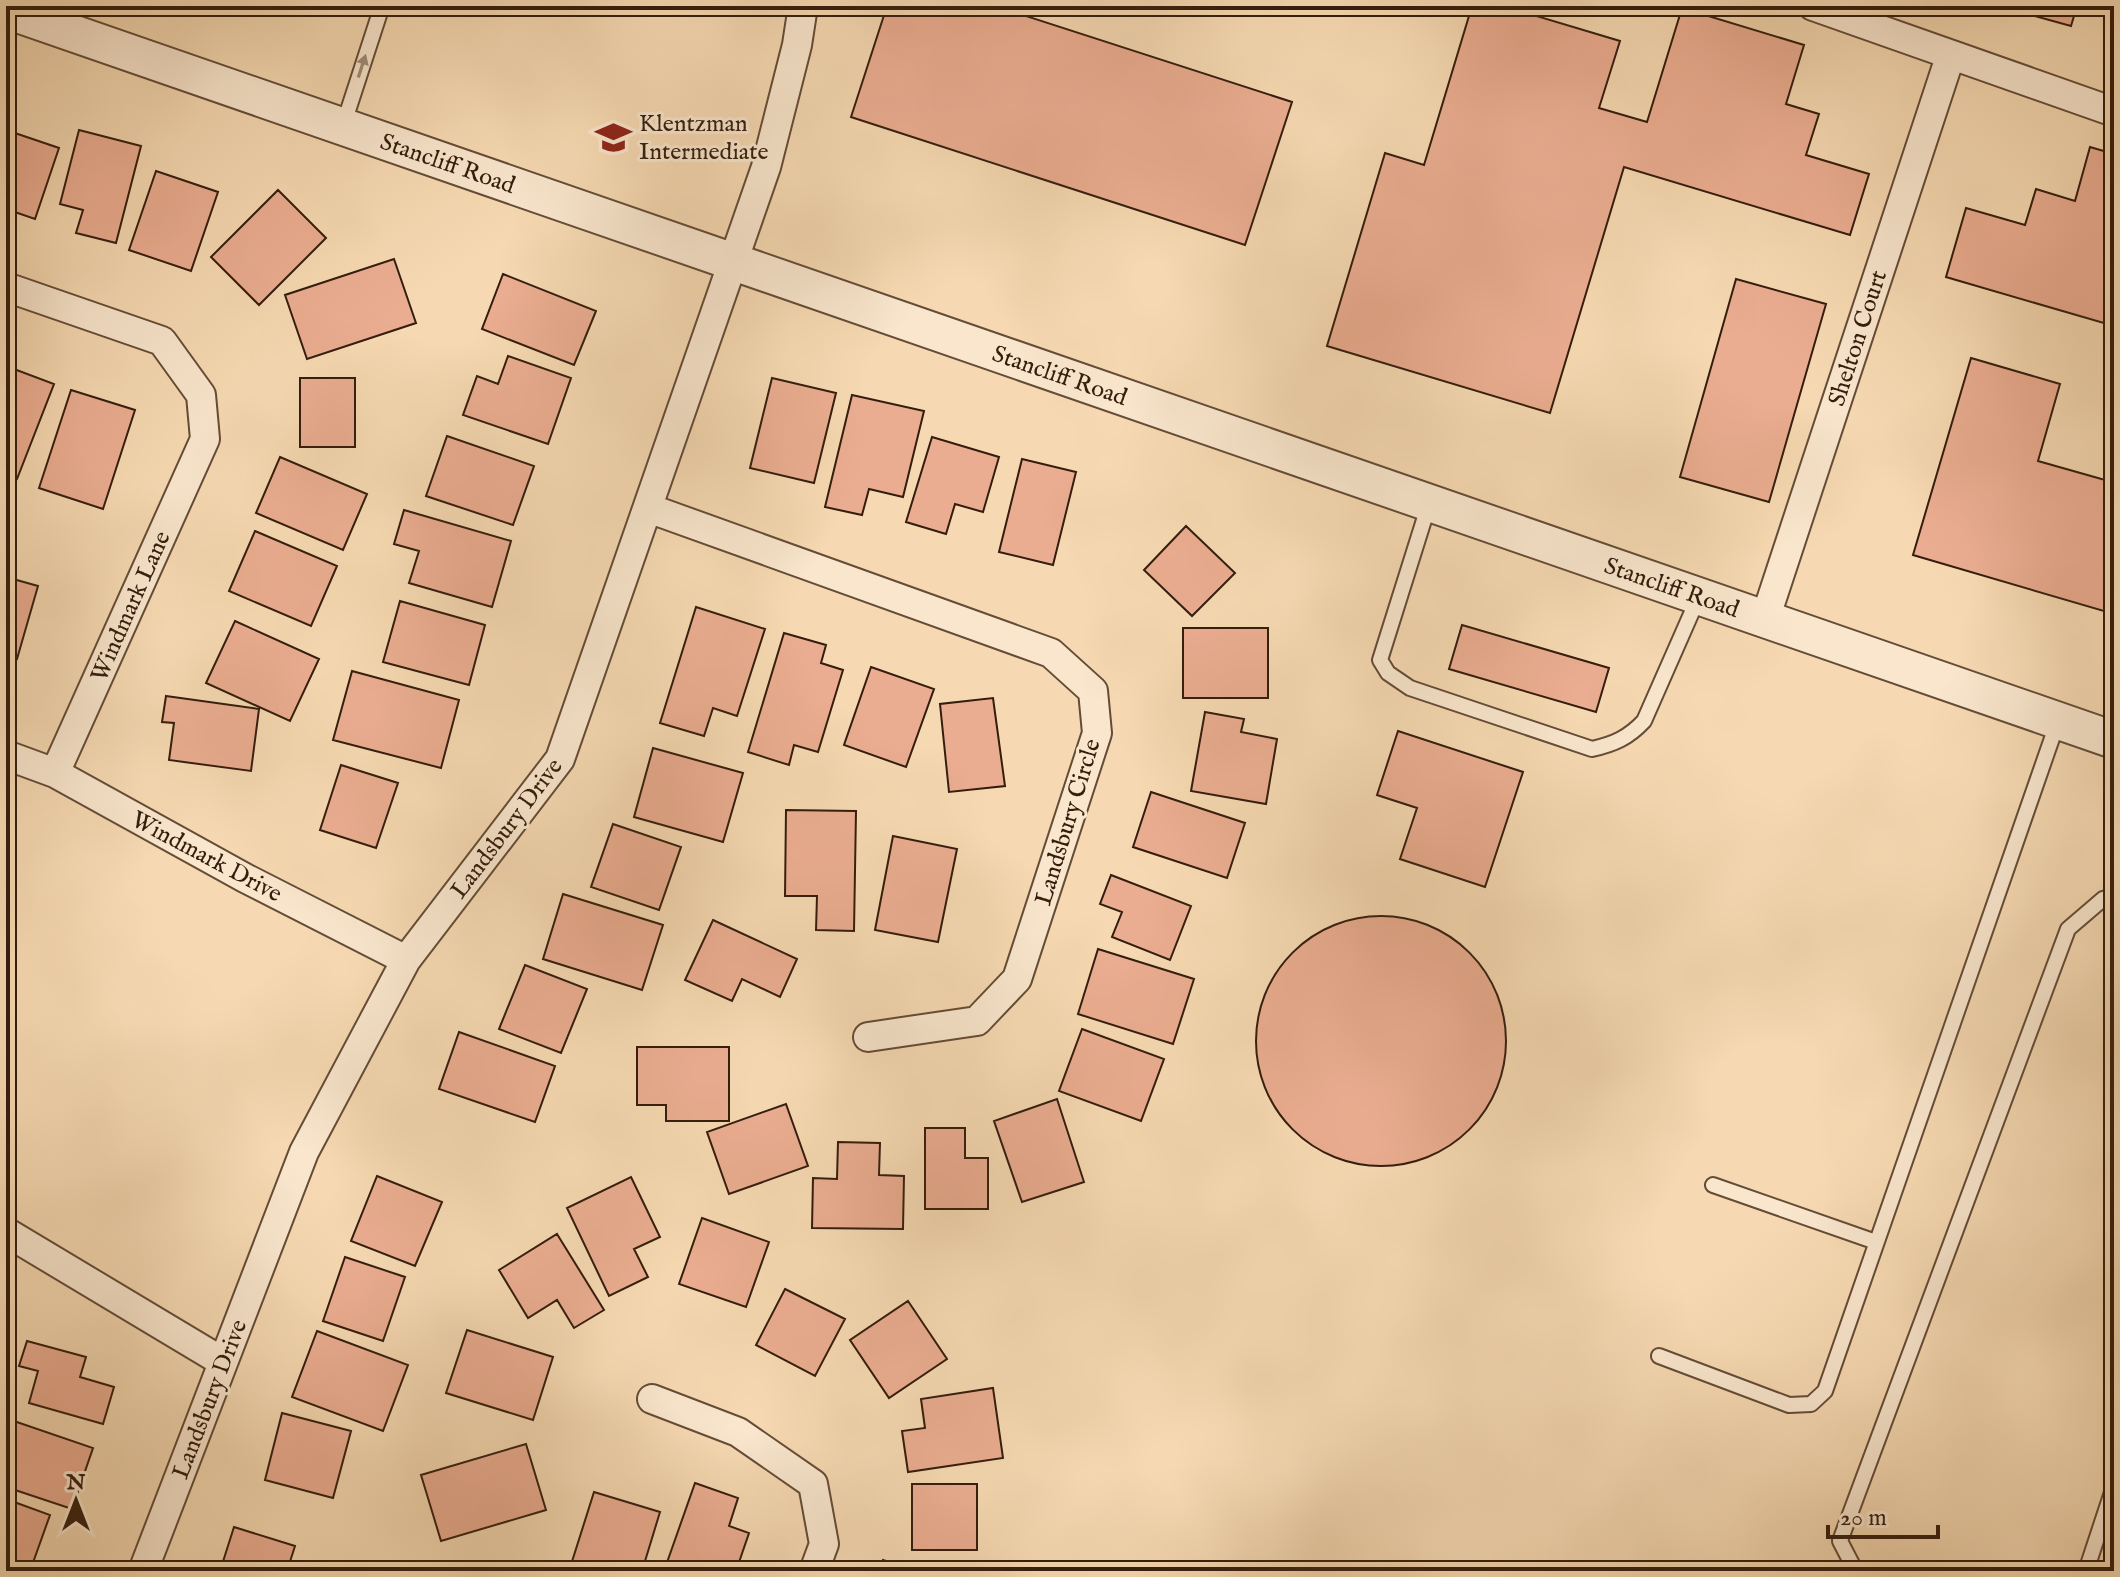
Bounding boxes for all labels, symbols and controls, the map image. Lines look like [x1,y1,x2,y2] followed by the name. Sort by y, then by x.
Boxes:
[357,54,369,78] one-way arrow
[639,109,768,168] place label: Klentzman Intermediate
[594,118,632,156] school or university icon: Klentzman Intermediate
[376,127,519,202] street label: Stancliff Road
[1822,267,1895,410] street label: Shelton Court
[988,339,1131,414] street label: Stancliff Road
[84,526,178,687] street label: Windmark Lane
[1600,551,1743,626] street label: Stancliff Road
[1028,735,1108,909] street label: Landsbury Circle
[444,752,570,905] street label: Landsbury Drive
[126,805,287,910] street label: Windmark Drive
[166,1315,255,1484] street label: Landsbury Drive
[36,1461,116,1541] north arrow
[65,1469,86,1497] text: N
[1828,1489,1938,1539] scale bar
[1840,1503,1887,1534] text: 20 m

